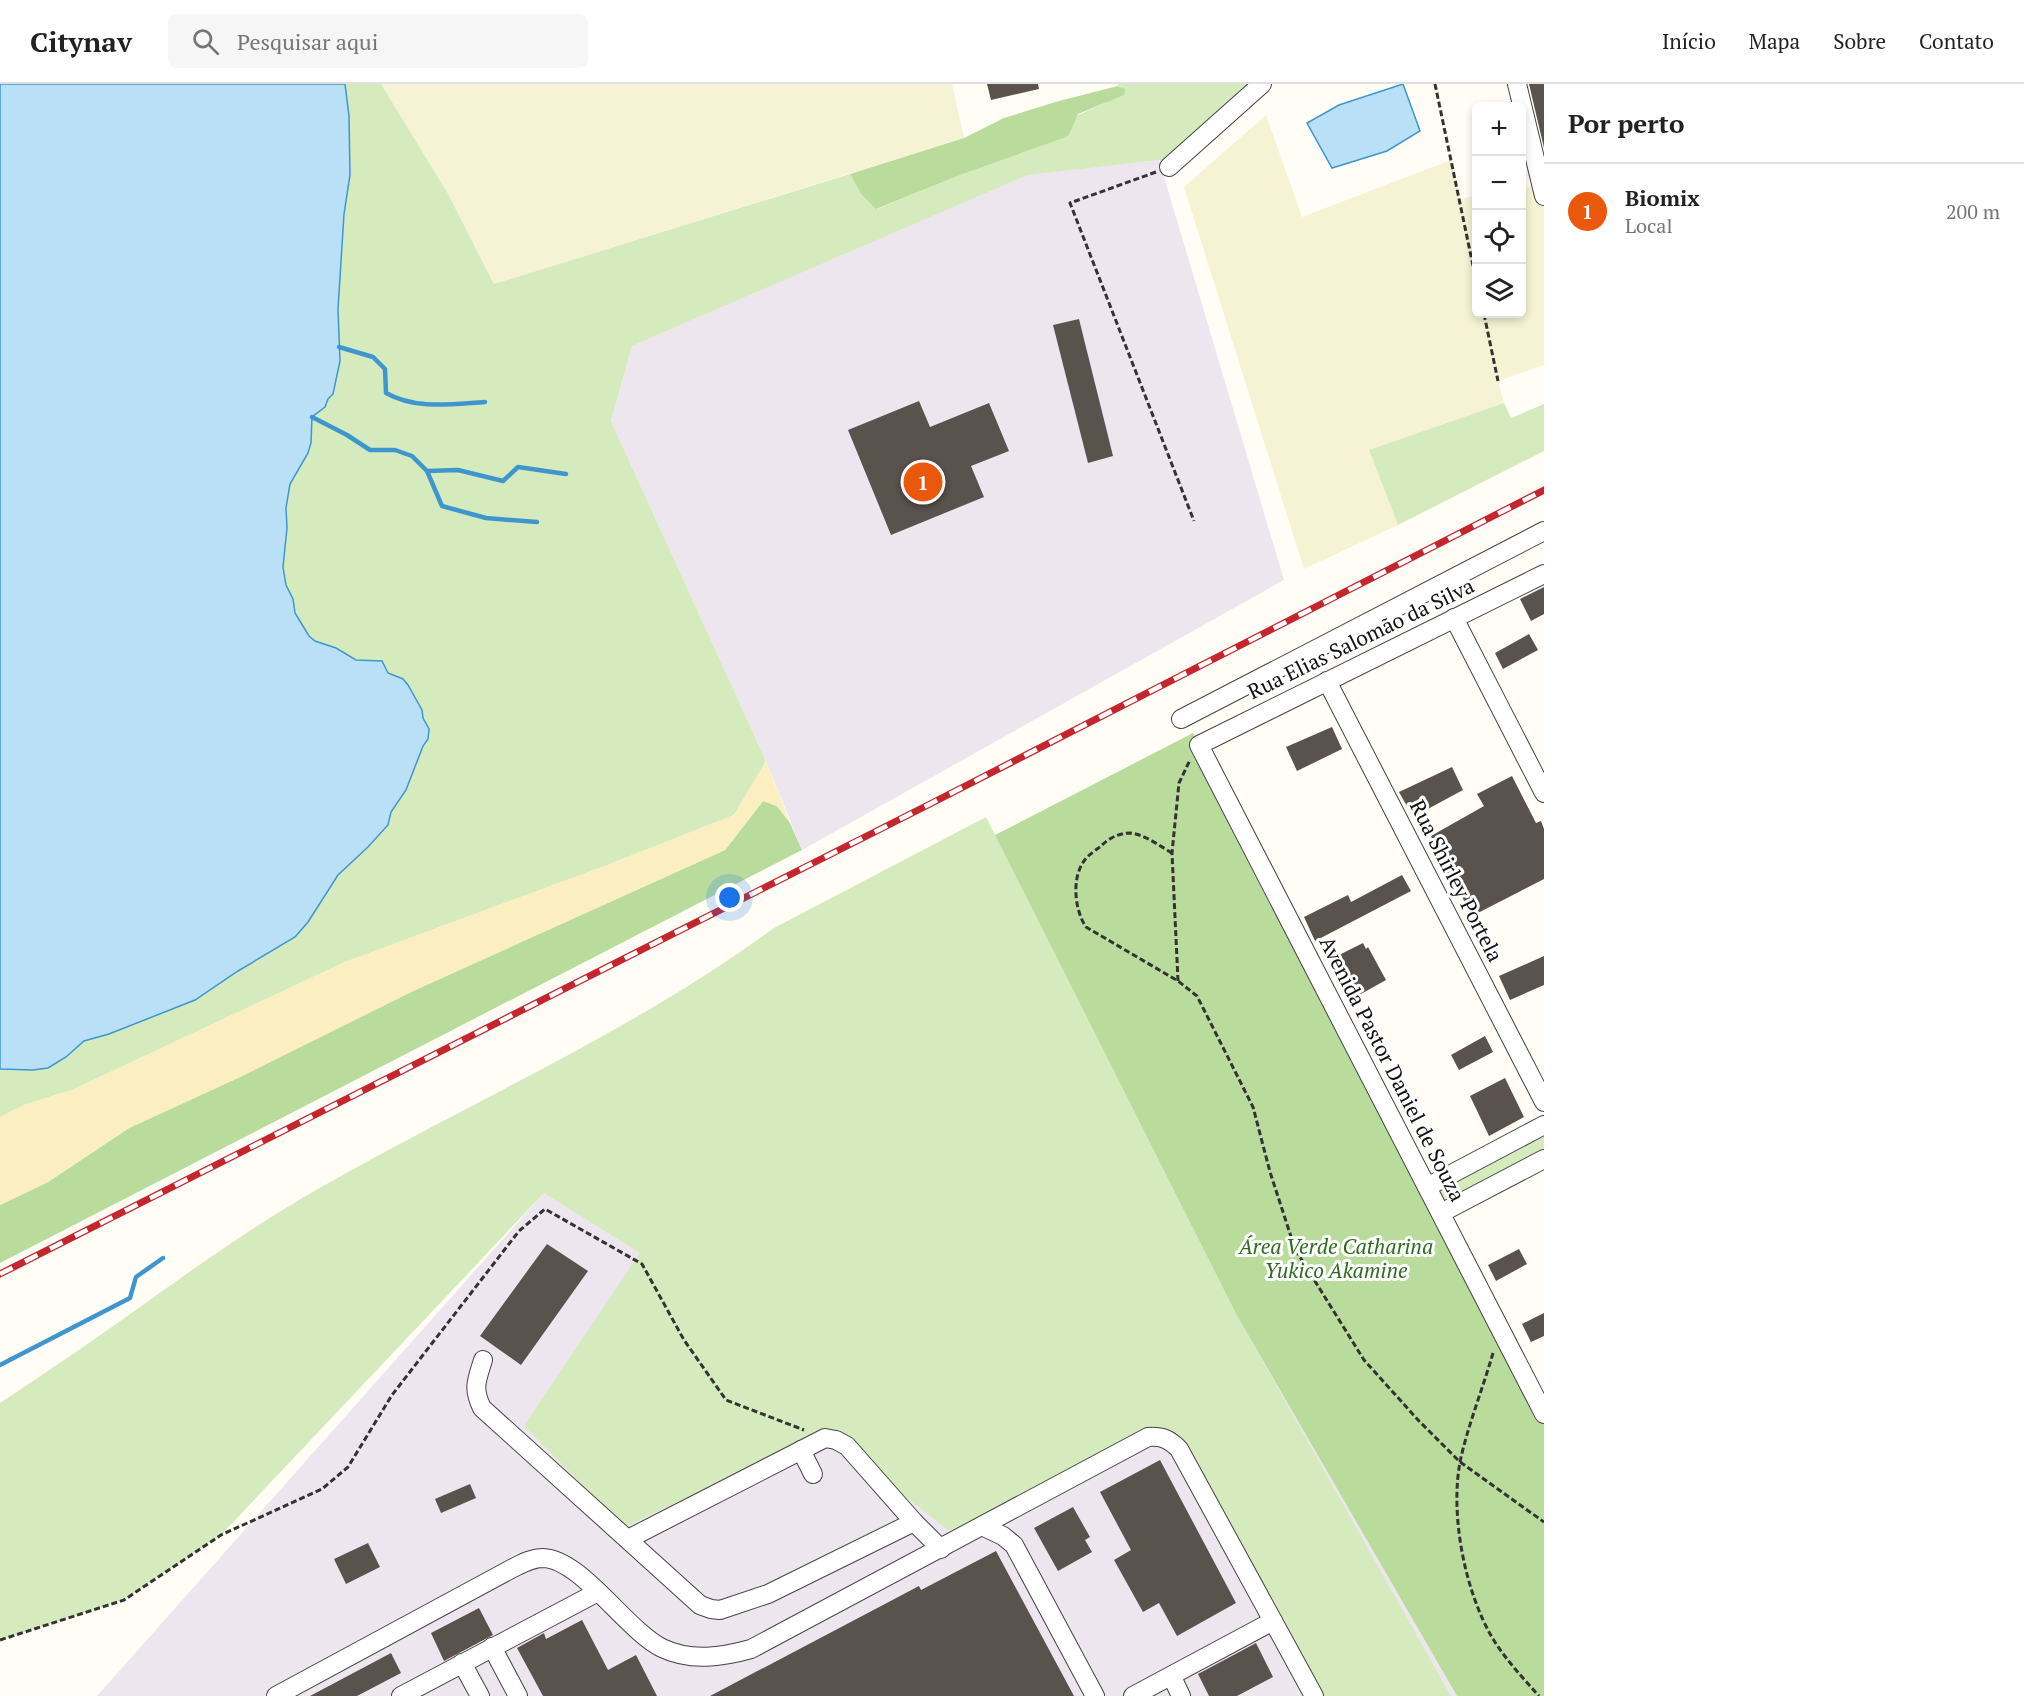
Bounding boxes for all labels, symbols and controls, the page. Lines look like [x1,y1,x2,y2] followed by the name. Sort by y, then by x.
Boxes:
[168,14,588,68] search box
[30,23,132,60] text: Citynav
[189,25,222,58] icon: search
[237,27,378,56] text: Pesquisar aqui
[1662,27,1716,55] text: Início
[1749,27,1800,55] text: Mapa
[1833,27,1886,55] text: Sobre
[1919,27,1994,55] text: Contato
[1472,102,1526,318] map controls
[1472,102,1526,156] button: +
[1568,106,1684,140] text: Por perto
[1472,156,1526,210] button: −
[1625,183,1700,212] text: Biomix
[1582,198,1593,225] text: 1
[1946,198,2000,225] text: 200 m
[1472,210,1526,264] button: locate
[1625,212,1672,239] text: Local
[1472,264,1526,318] button: layers
[904,460,942,504] pin: 1
[1243,571,1479,705] street label: Rua Elias Salomão da Silva
[1404,795,1510,967] street label: Rua Shirley Portela
[715,883,744,912] your location
[1314,931,1472,1206] street label: Avenida Pastor Daniel de Souza
[1237,1232,1433,1284] park label: Área Verde Catharina Yukico Akamine

